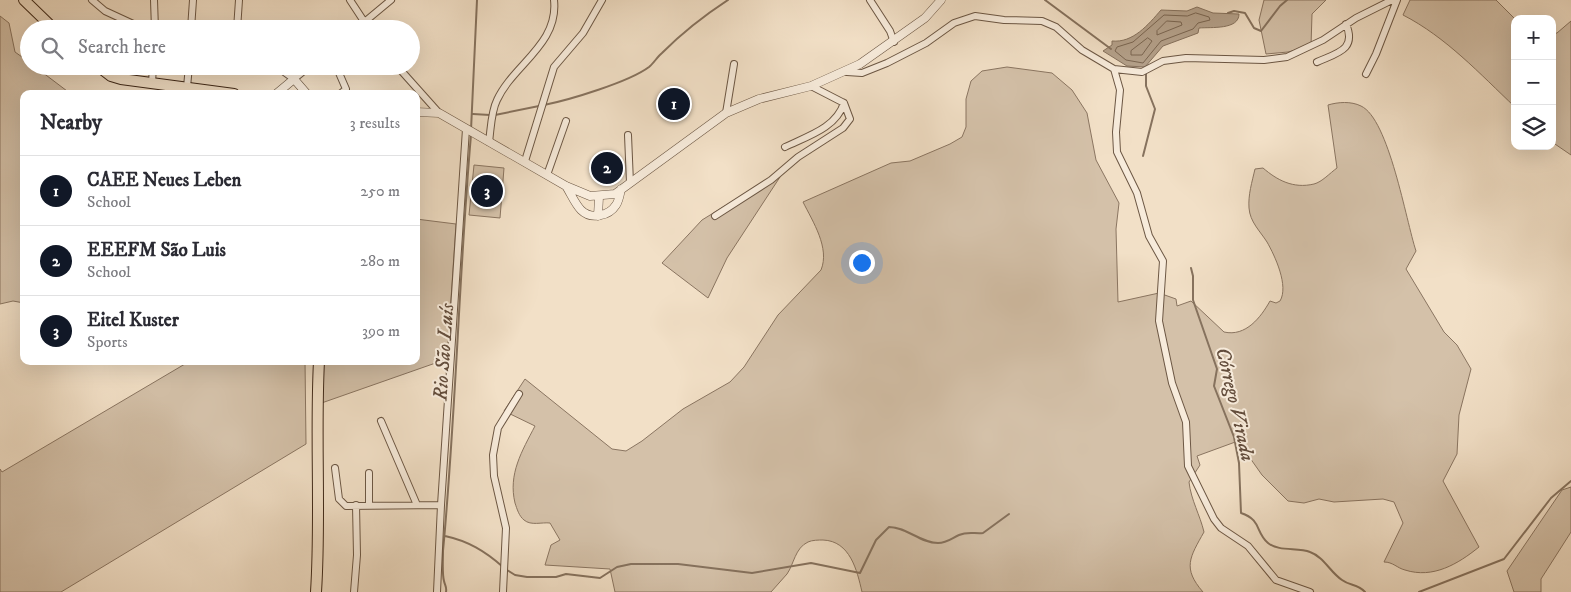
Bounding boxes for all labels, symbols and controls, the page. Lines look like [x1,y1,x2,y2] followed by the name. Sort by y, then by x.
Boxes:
[1511,15,1556,150] map controls
[1511,15,1556,60] button: +
[20,20,420,75] search box
[38,34,66,62] icon: search
[78,36,166,59] text: Search here
[1511,60,1556,105] button: −
[658,85,690,123] pin: 1
[1511,105,1556,150] button: layers
[40,110,102,136] text: Nearby
[350,113,400,133] text: 3 results
[591,149,623,187] pin: 2
[87,169,242,192] text: CAEE Neues Leben
[471,172,503,210] pin: 3
[53,181,59,201] text: 1
[360,181,400,201] text: 250 m
[87,192,131,212] text: School
[87,239,226,262] text: EEEFM São Luis
[849,250,875,276] your location
[52,251,60,271] text: 2
[360,251,400,271] text: 280 m
[87,262,131,282] text: School
[429,302,460,403] water label: Rio São Luís
[87,309,179,332] text: Eitel Kuster
[53,321,59,341] text: 3
[362,321,400,341] text: 390 m
[87,332,128,352] text: Sports
[1209,345,1260,464] water label: Córrego Virada

